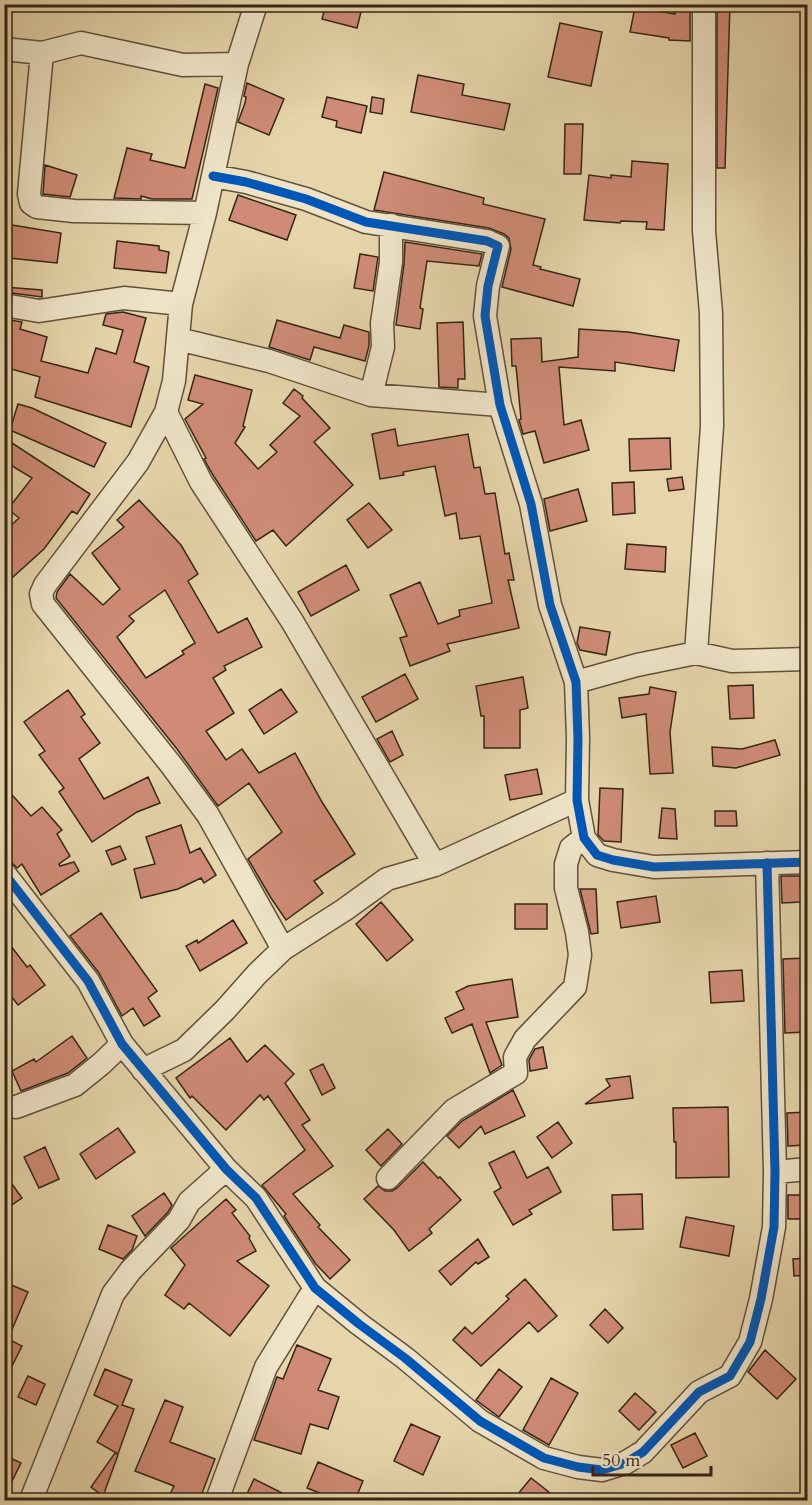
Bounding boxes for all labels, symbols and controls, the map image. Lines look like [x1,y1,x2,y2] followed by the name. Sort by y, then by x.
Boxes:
[593,1439,712,1477] scale bar
[602,1448,641,1473] text: 50 m

